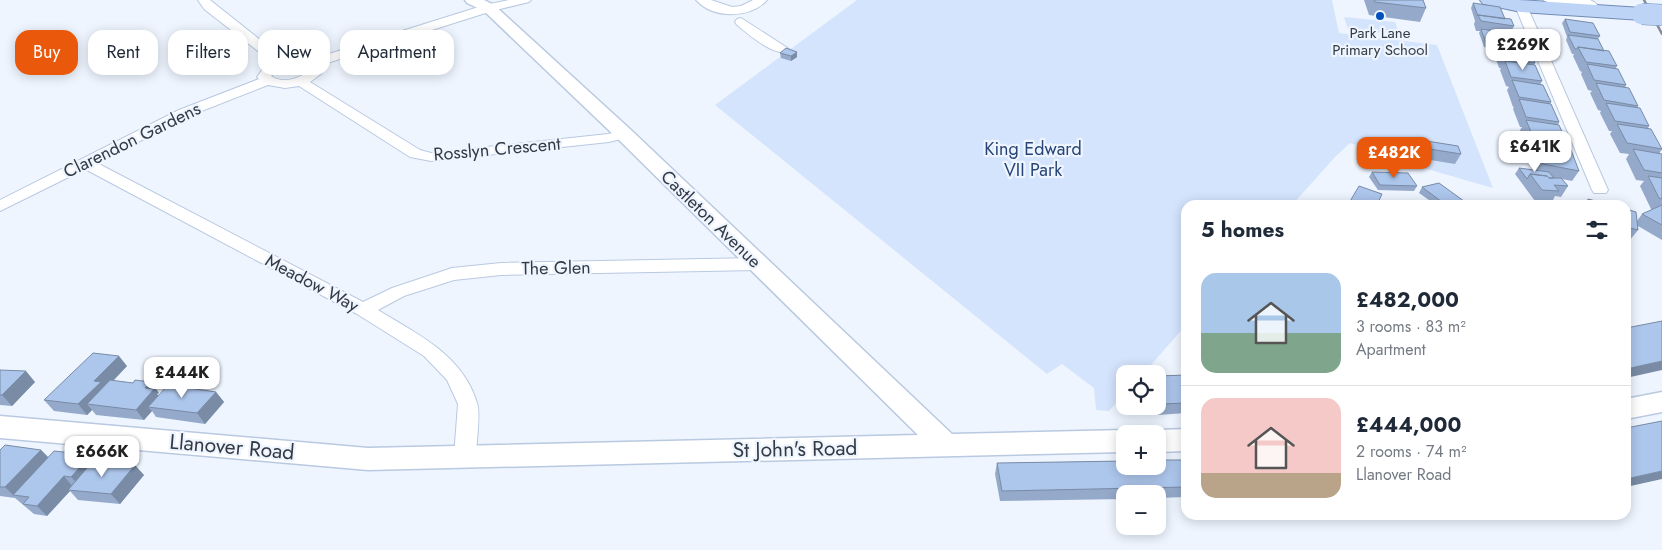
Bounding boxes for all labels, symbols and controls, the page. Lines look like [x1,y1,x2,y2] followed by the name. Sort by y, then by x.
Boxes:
[1374,10,1386,22] marker: Park Lane Primary School
[1332,22,1428,61] place label: Park Lane Primary School
[1488,28,1558,71] pin: £269K
[15,30,78,75] chip: Buy
[88,30,158,75] chip: Rent
[168,30,248,75] chip: Filters
[258,30,330,75] chip: New
[340,30,454,75] chip: Apartment
[1497,33,1549,56] text: £269K
[59,95,205,185] street label: Clarendon Gardens
[432,130,562,168] street label: Rosslyn Crescent
[1500,130,1570,173] pin: £641K
[1510,135,1560,158] text: £641K
[984,136,1082,183] park label: King Edward VII Park
[1359,136,1429,179] pin: £482K
[1368,141,1420,164] text: £482K
[655,164,767,274] street label: Castleton Avenue
[1201,215,1284,245] text: 5 homes
[1583,216,1611,244] icon: filters
[261,247,363,319] street label: Meadow Way
[521,254,591,282] street label: The Glen
[1356,285,1459,315] text: £482,000
[1241,293,1301,353] icon: home
[1356,315,1466,338] text: 3 rooms · 83 m²
[1356,338,1426,361] text: Apartment
[147,356,217,399] pin: £444K
[155,361,209,384] text: £444K
[1116,365,1166,535] map controls
[1116,365,1166,415] button: locate
[1356,410,1461,440] text: £444,000
[1241,418,1301,478] icon: home
[1116,425,1166,475] button: +
[168,427,296,467] street label: Llanover Road
[732,433,858,465] street label: St John's Road
[67,436,137,478] pin: £666K
[75,440,129,463] text: £666K
[1356,440,1467,463] text: 2 rooms · 74 m²
[1356,463,1451,486] text: Llanover Road
[1116,485,1166,535] button: −

